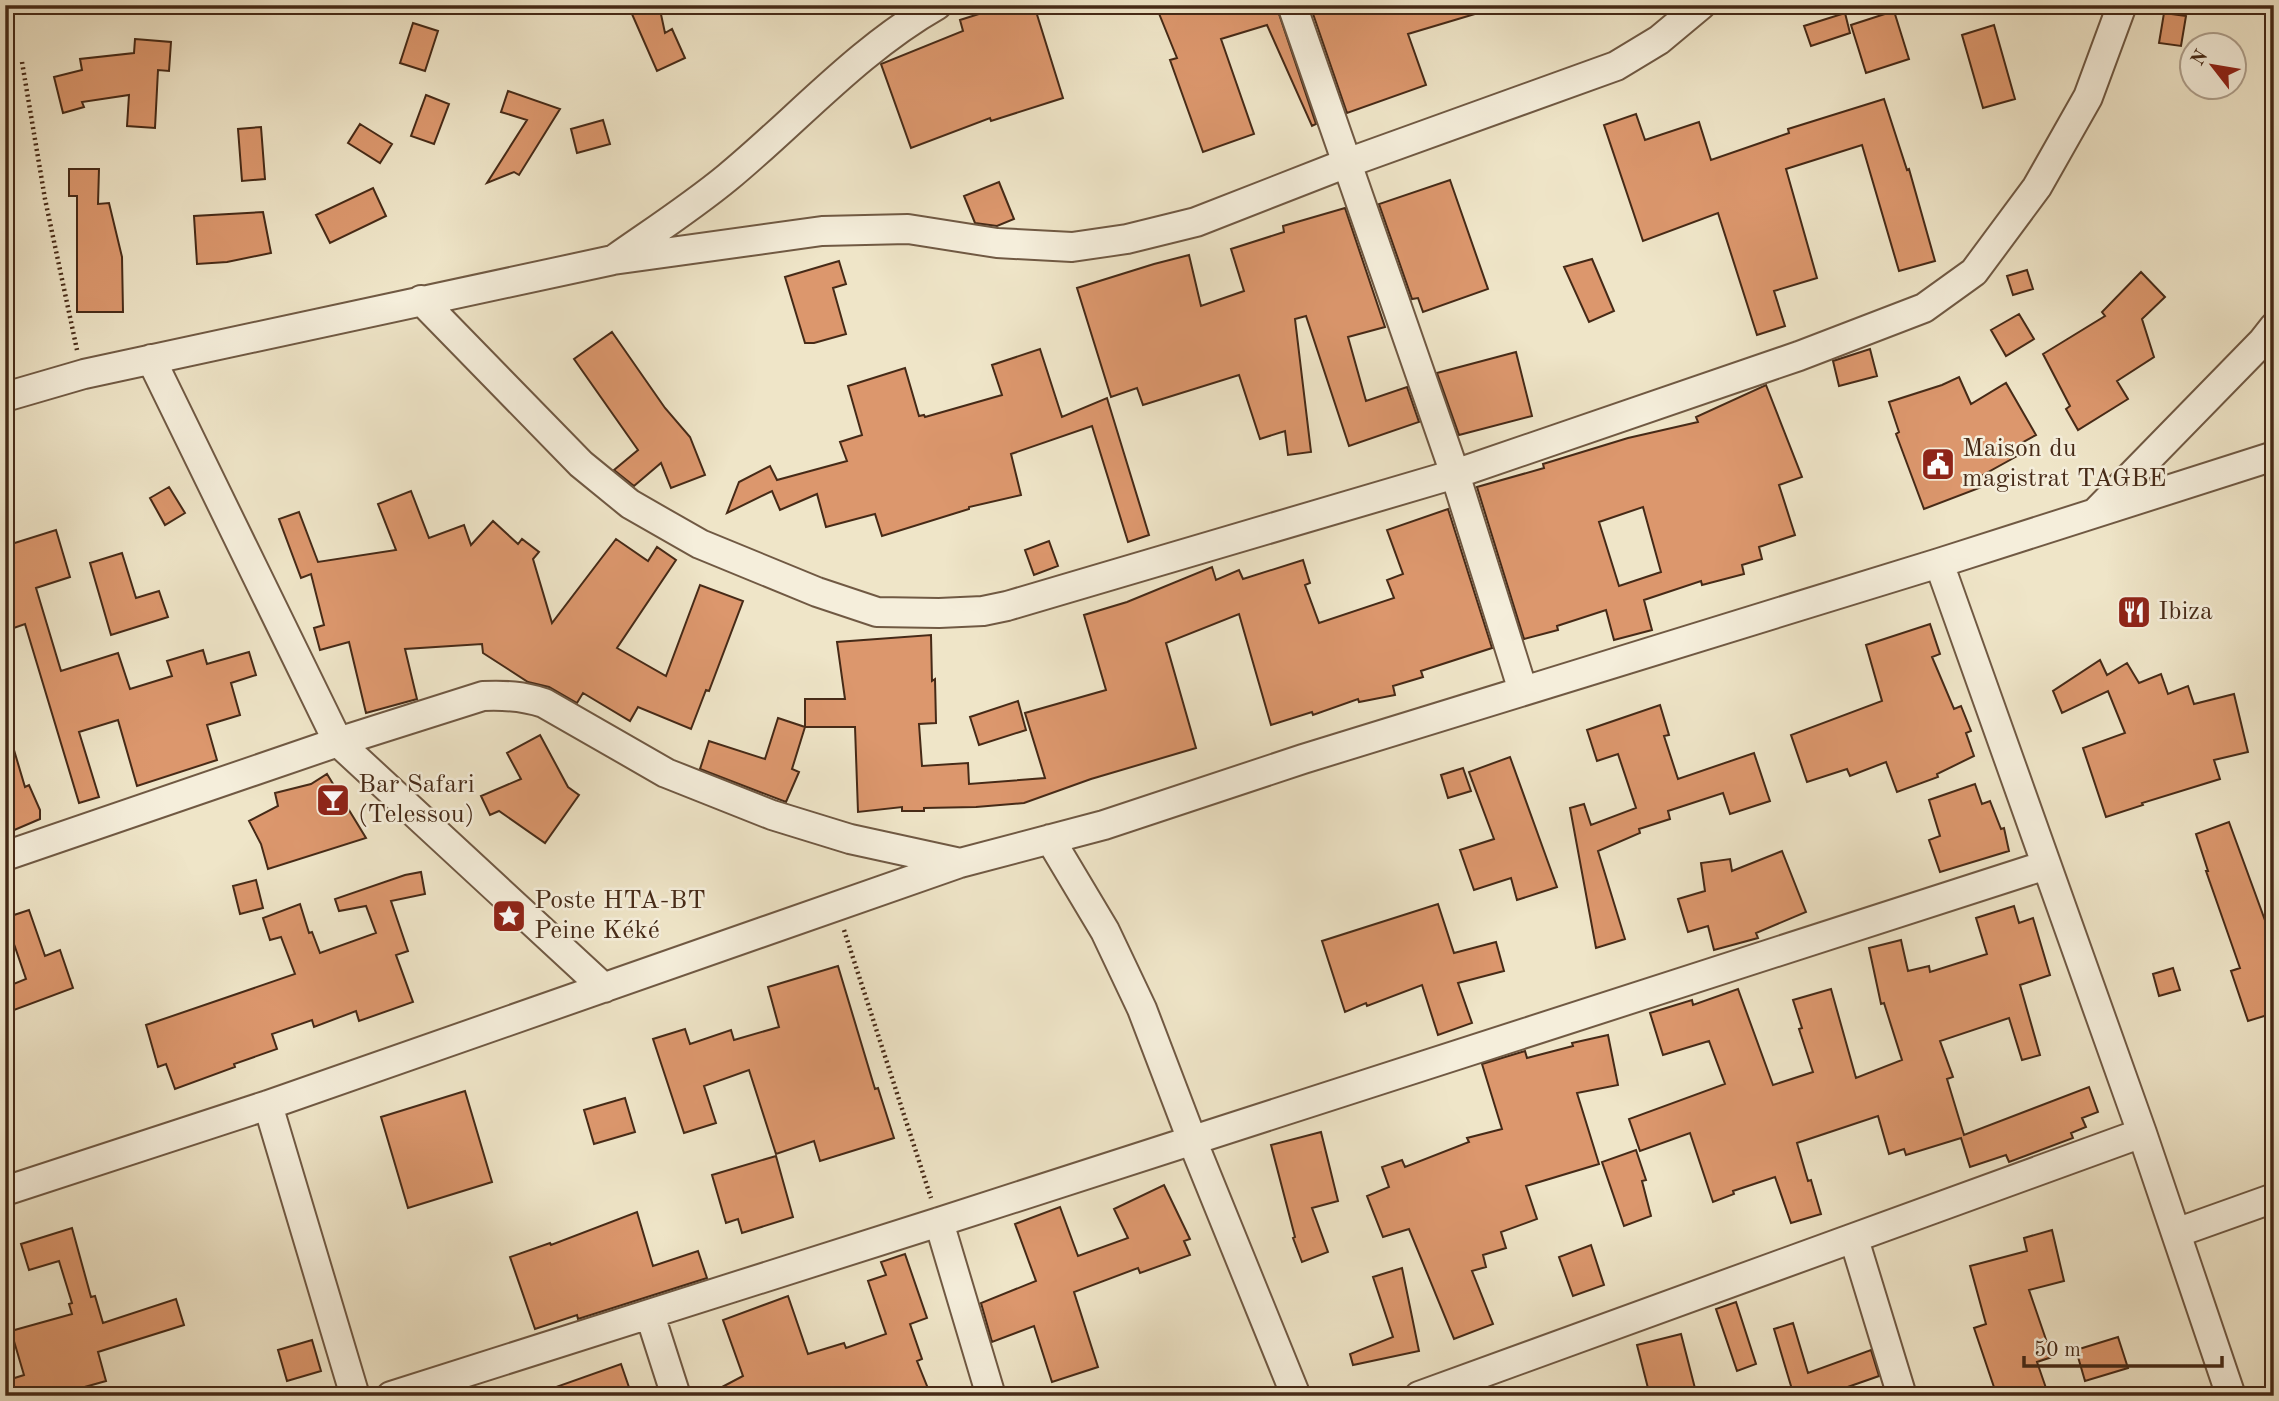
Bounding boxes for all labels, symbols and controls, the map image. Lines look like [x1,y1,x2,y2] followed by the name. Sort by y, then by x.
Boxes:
[2178,32,2248,102] north arrow
[2189,47,2213,70] text: N
[1962,436,2167,492] place label: Maison du magistrat TAGBE
[1919,445,1957,483] public building icon: Maison du magistrat TAGBE
[2115,593,2153,631] restaurant icon: Ibiza
[2158,599,2213,625] place label: Ibiza
[358,772,475,828] place label: Bar Safari (Telessou)
[314,781,352,819] bar icon: Bar Safari (Telessou)
[534,888,706,944] place label: Poste HTA-BT Peine Kéké
[490,897,528,935] place icon: Poste HTA-BT Peine Kéké
[2024,1324,2221,1368] scale bar
[2034,1340,2081,1361] text: 50 m

